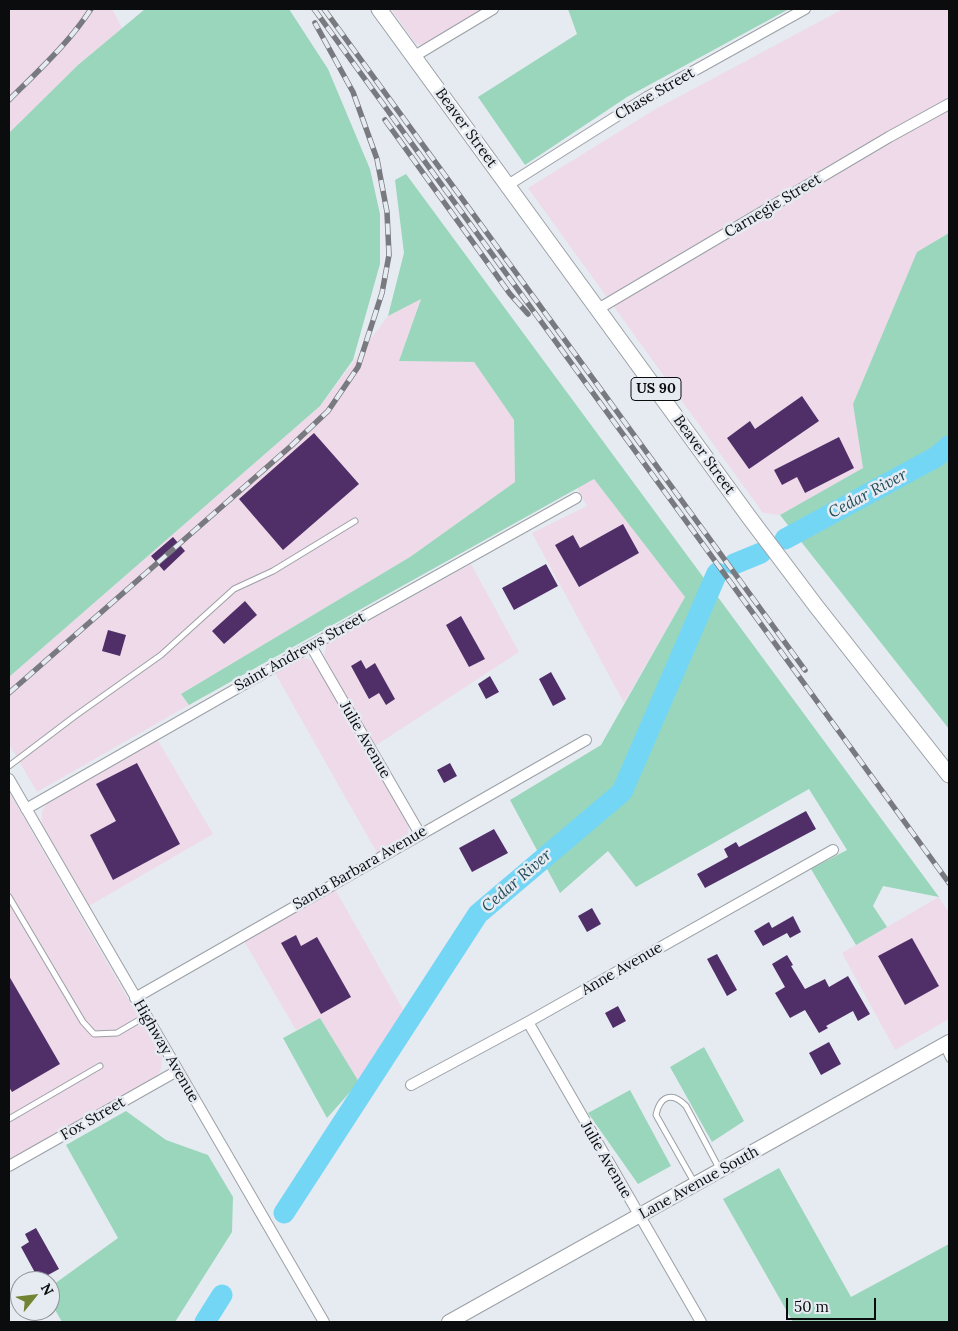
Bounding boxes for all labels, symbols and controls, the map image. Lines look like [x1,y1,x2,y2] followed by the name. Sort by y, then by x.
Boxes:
[612,64,698,124] street label: Chase Street
[431,85,501,171] street label: Beaver Street
[721,170,825,242] street label: Carnegie Street
[631,378,681,400] road number: US 90
[669,412,739,498] street label: Beaver Street
[825,465,911,523] water label: Cedar River
[232,609,368,695] street label: Saint Andrews Street
[336,698,394,782] street label: Julie Avenue
[290,822,430,914] street label: Santa Barbara Avenue
[478,845,556,917] water label: Cedar River
[578,939,666,999] street label: Anne Avenue
[129,996,203,1106] street label: Highway Avenue
[58,1093,128,1145] street label: Fox Street
[577,1118,635,1202] street label: Julie Avenue
[636,1143,762,1223] street label: Lane Avenue South
[10,1271,60,1321] north arrow
[37,1280,58,1298] text: N
[788,1288,878,1320] scale bar
[794,1297,829,1316] text: 50 m

